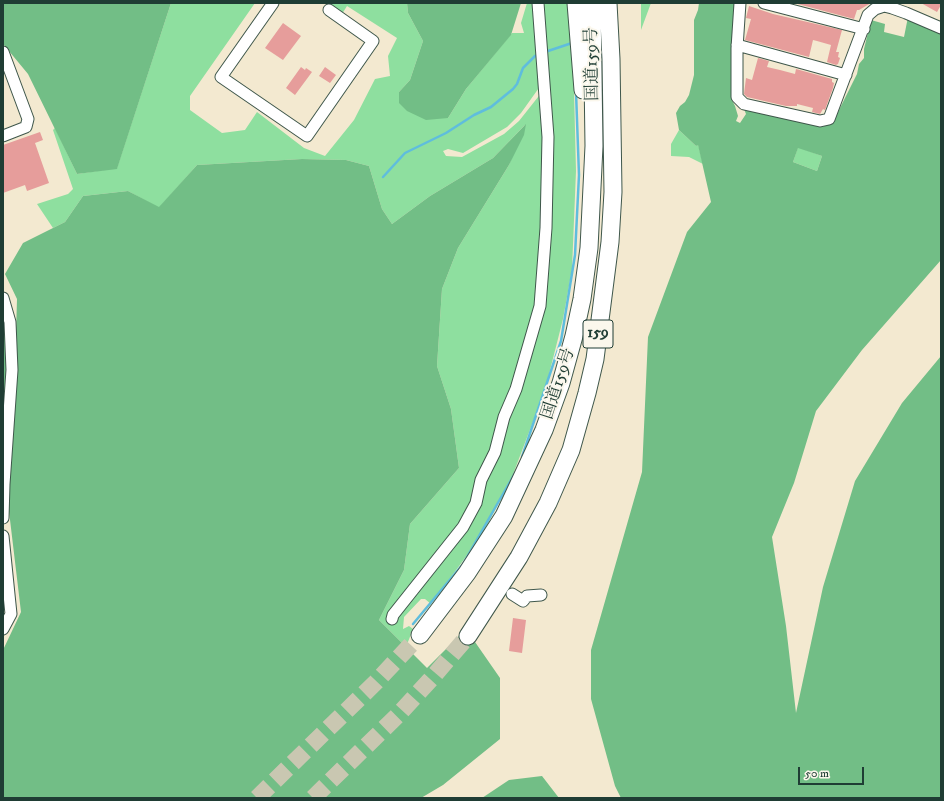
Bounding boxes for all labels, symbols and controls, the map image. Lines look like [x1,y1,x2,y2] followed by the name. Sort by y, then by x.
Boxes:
[582,27,604,101] street label: 国道159号
[583,320,613,348] road number: 159
[538,346,580,422] street label: 国道159号
[800,759,866,785] scale bar
[805,766,829,781] text: 50 m

